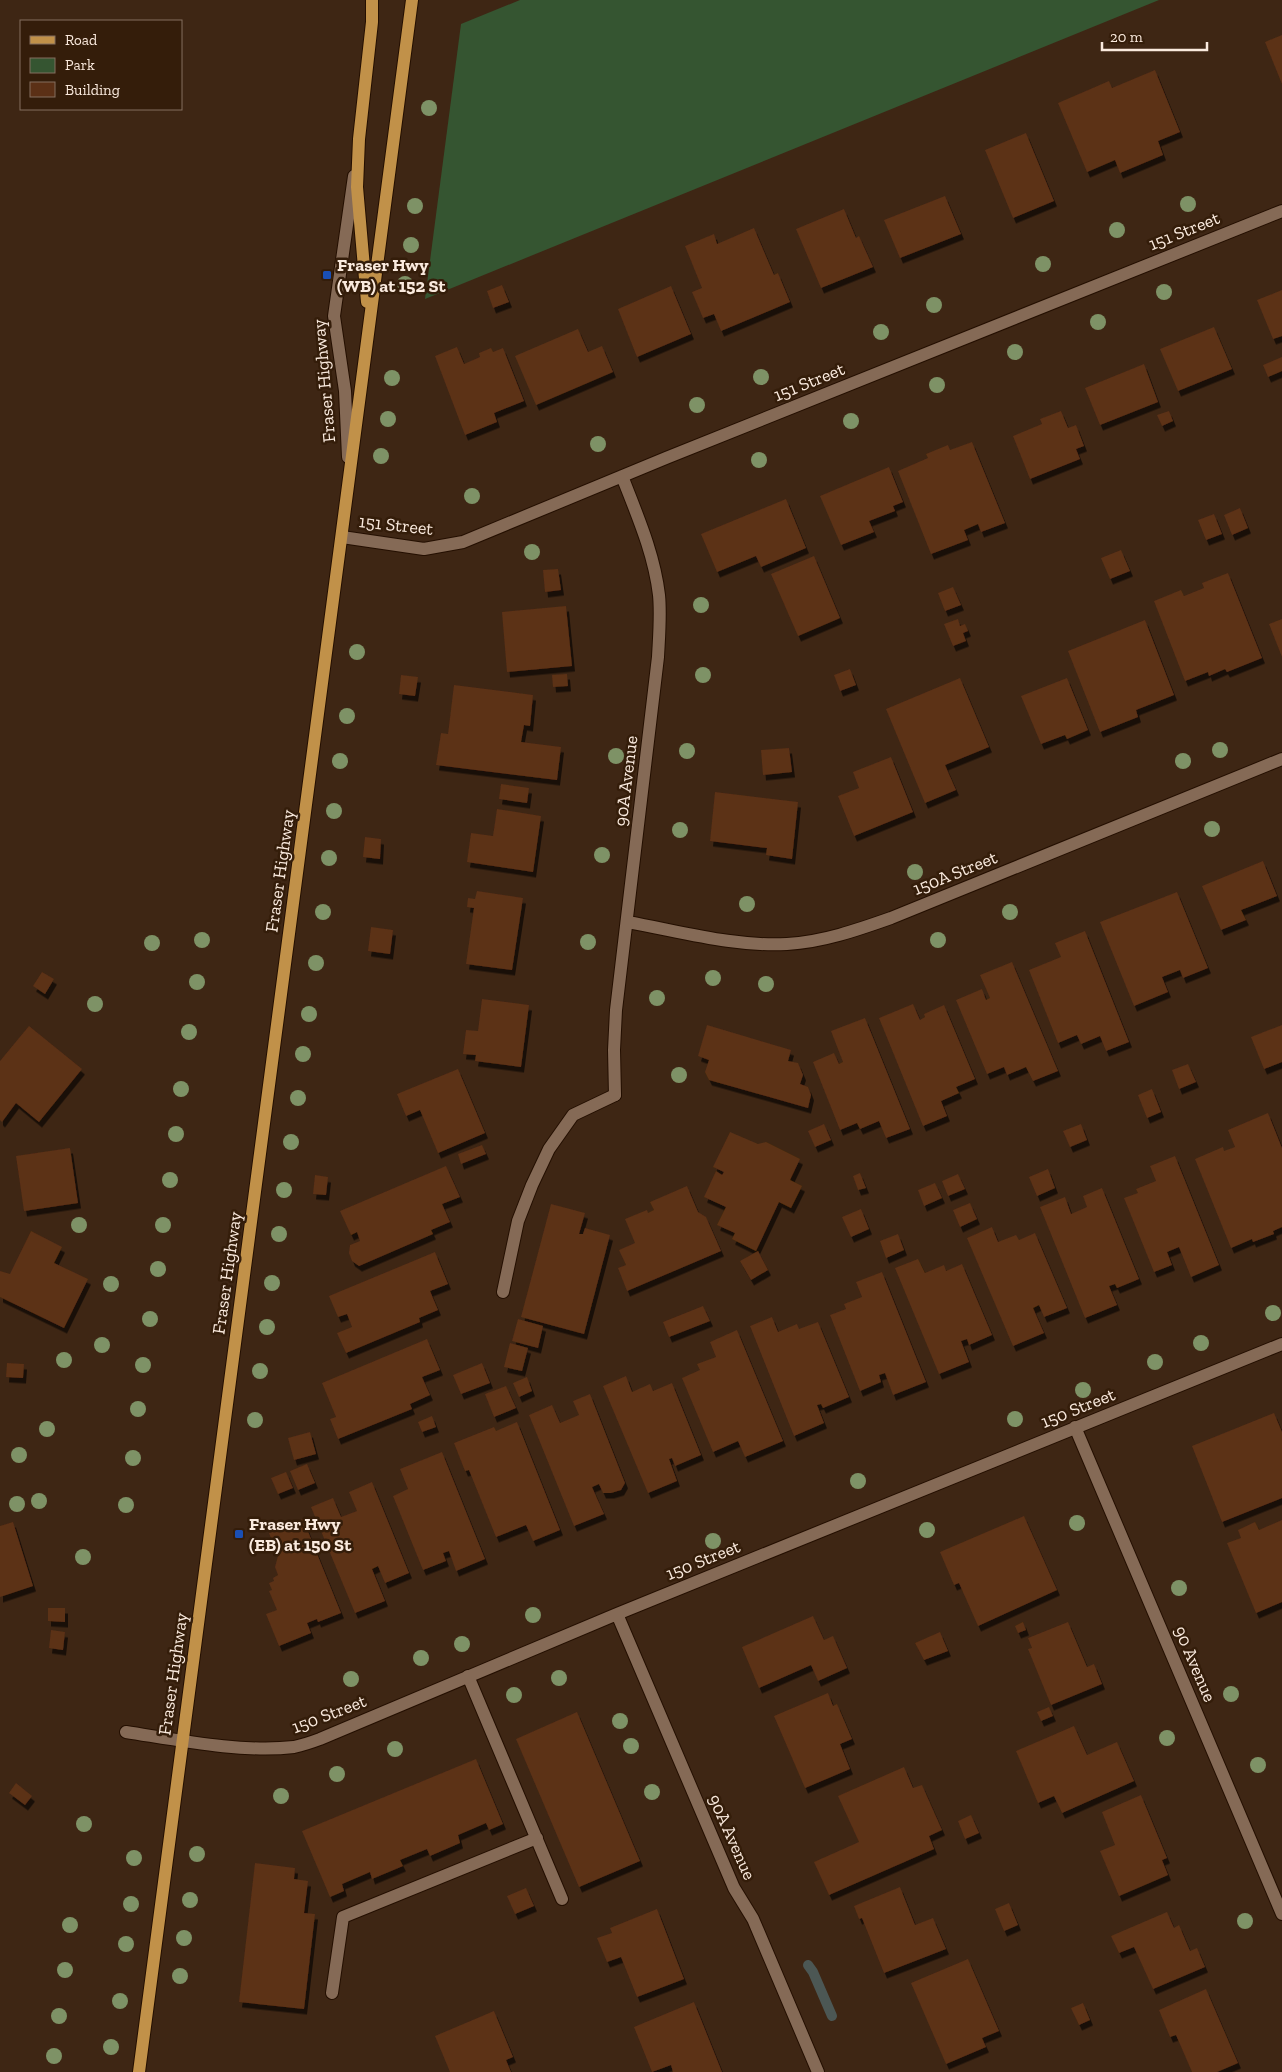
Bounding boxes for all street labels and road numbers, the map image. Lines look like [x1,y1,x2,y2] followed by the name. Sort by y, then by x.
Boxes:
[1145,207,1223,255] street label: 151 Street
[308,318,340,443] street label: Fraser Highway
[770,358,848,406] street label: 151 Street
[358,510,435,540] street label: 151 Street
[610,734,642,828] street label: 90A Avenue
[261,808,300,934] street label: Fraser Highway
[910,846,1001,900] street label: 150A Street
[208,1210,247,1336] street label: Fraser Highway
[1038,1383,1119,1433] street label: 150 Street
[663,1535,744,1585] street label: 150 Street
[154,1611,193,1737] street label: Fraser Highway
[1169,1623,1221,1705] street label: 90 Avenue
[289,1690,370,1738] street label: 150 Street
[703,1791,761,1883] street label: 90A Avenue

